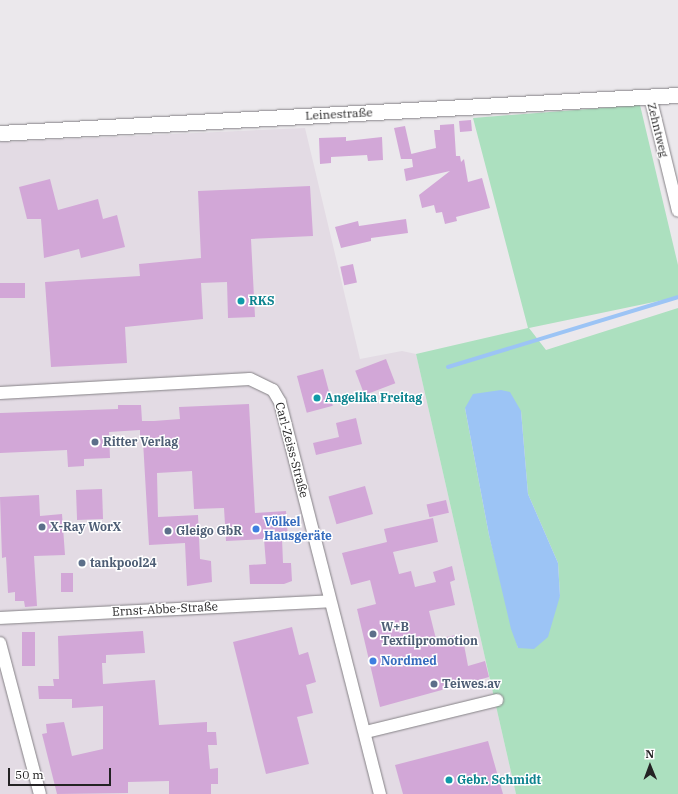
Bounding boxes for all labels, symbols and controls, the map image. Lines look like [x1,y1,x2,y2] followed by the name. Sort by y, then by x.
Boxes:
[644,101,672,159] street label: Zehntweg
[305,105,373,123] street label: Leinestraße
[249,294,275,308] place label: RKS
[236,296,246,306] marker: RKS
[325,391,422,405] place label: Angelika Freitag
[312,393,322,403] marker: Angelika Freitag
[272,401,312,499] street label: Carl-Zeiss-Straße
[103,435,178,449] place label: Ritter Verlag
[90,437,100,447] marker: Ritter Verlag
[264,515,332,543] place label: Völkel Hausgeräte
[50,520,121,534] place label: X-Ray WorX
[37,522,47,532] marker: X-Ray WorX
[176,524,242,538] place label: Gleigo GbR
[251,524,261,534] marker: Völkel Hausgeräte
[163,526,173,536] marker: Gleigo GbR
[90,556,157,570] place label: tankpool24
[77,558,87,568] marker: tankpool24
[112,599,218,619] street label: Ernst-Abbe-Straße
[381,620,478,648] place label: W+B Textilpromotion
[368,629,378,639] marker: W+B Textilpromotion
[381,654,437,668] place label: Nordmed
[368,656,378,666] marker: Nordmed
[442,677,501,691] place label: Teiwes.av
[429,679,439,689] marker: Teiwes.av
[630,746,670,786] north arrow
[645,747,654,761] text: N
[10,760,113,786] scale bar
[15,767,44,782] text: 50 m
[457,773,541,787] place label: Gebr. Schmidt
[444,775,454,785] marker: Gebr. Schmidt

